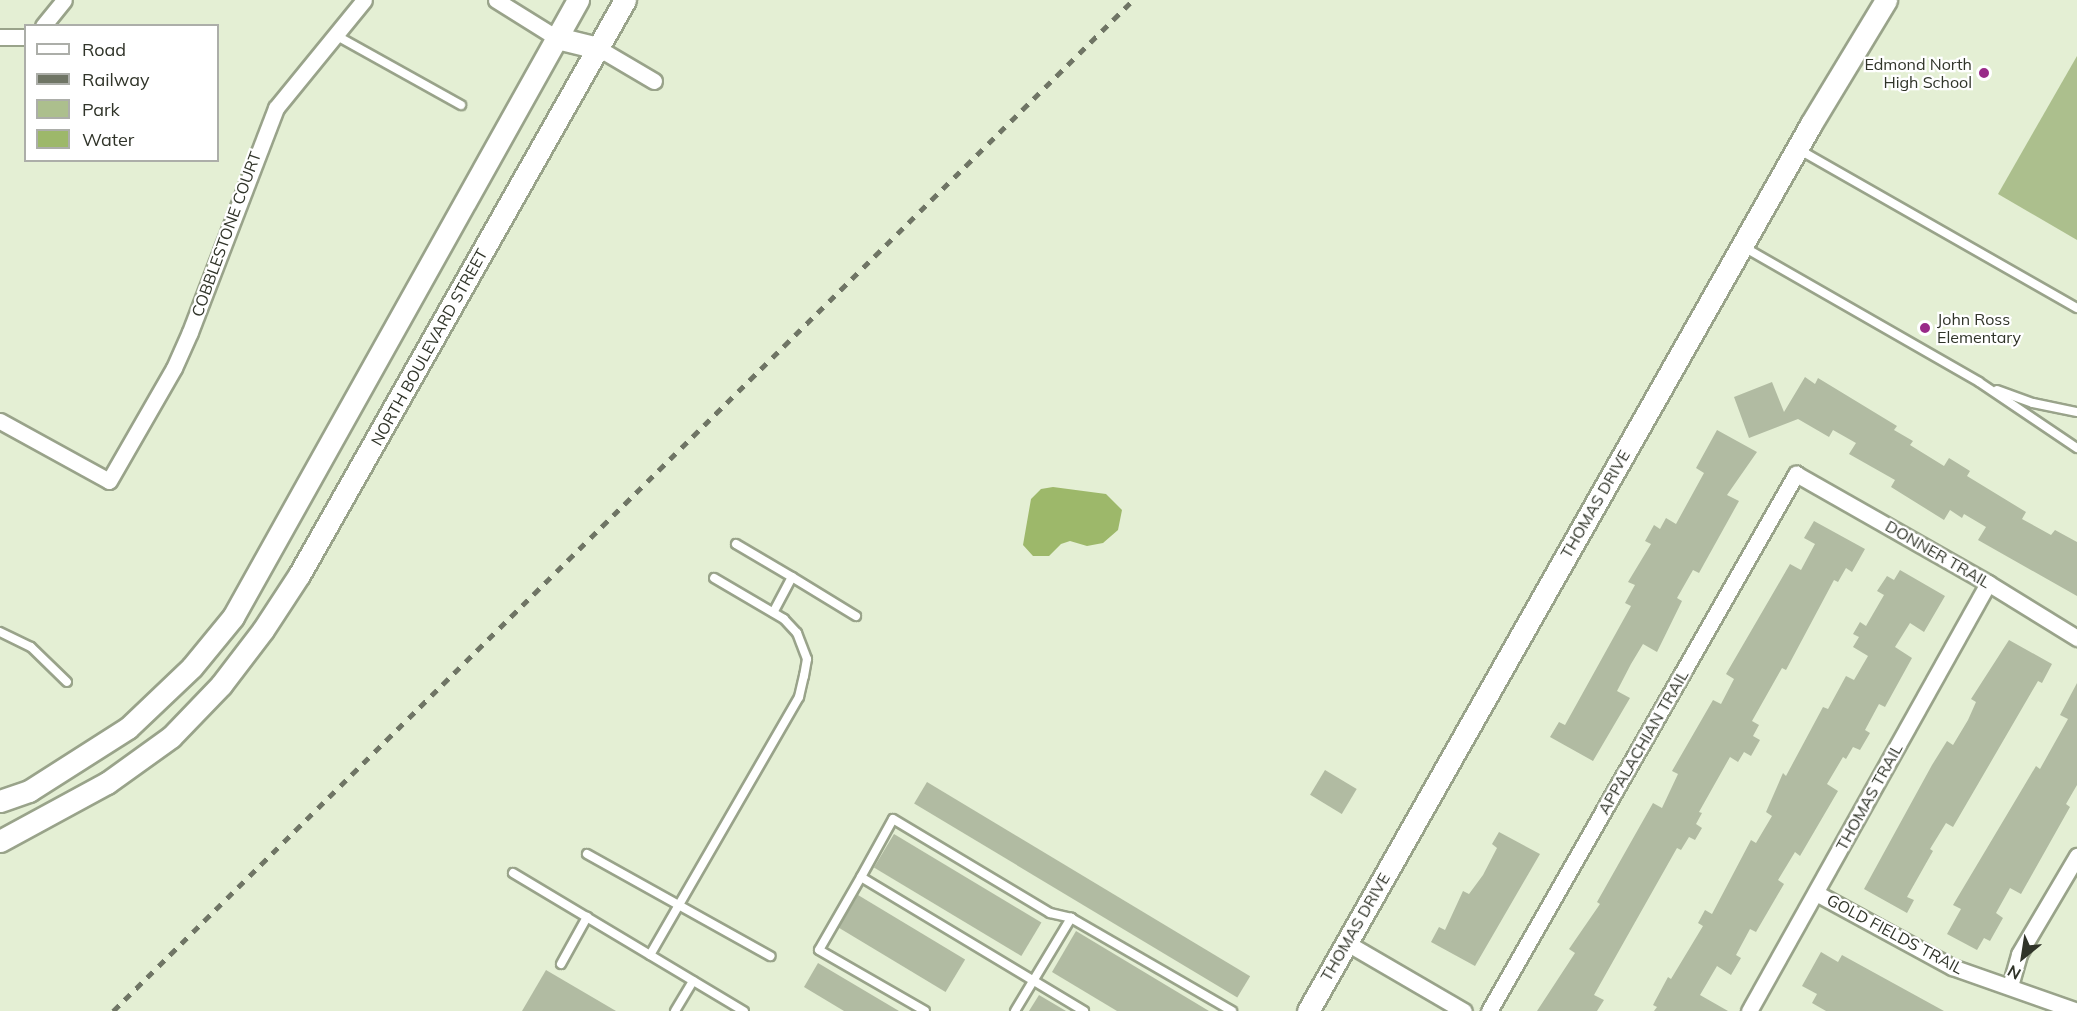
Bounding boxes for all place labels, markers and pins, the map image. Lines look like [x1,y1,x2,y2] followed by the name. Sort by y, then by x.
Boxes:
[1864,54,1972,92] place label: Edmond North High School
[1977,66,1991,80] marker: Edmond North High School
[1937,309,2021,347] place label: John Ross Elementary
[1918,321,1932,335] marker: John Ross Elementary

